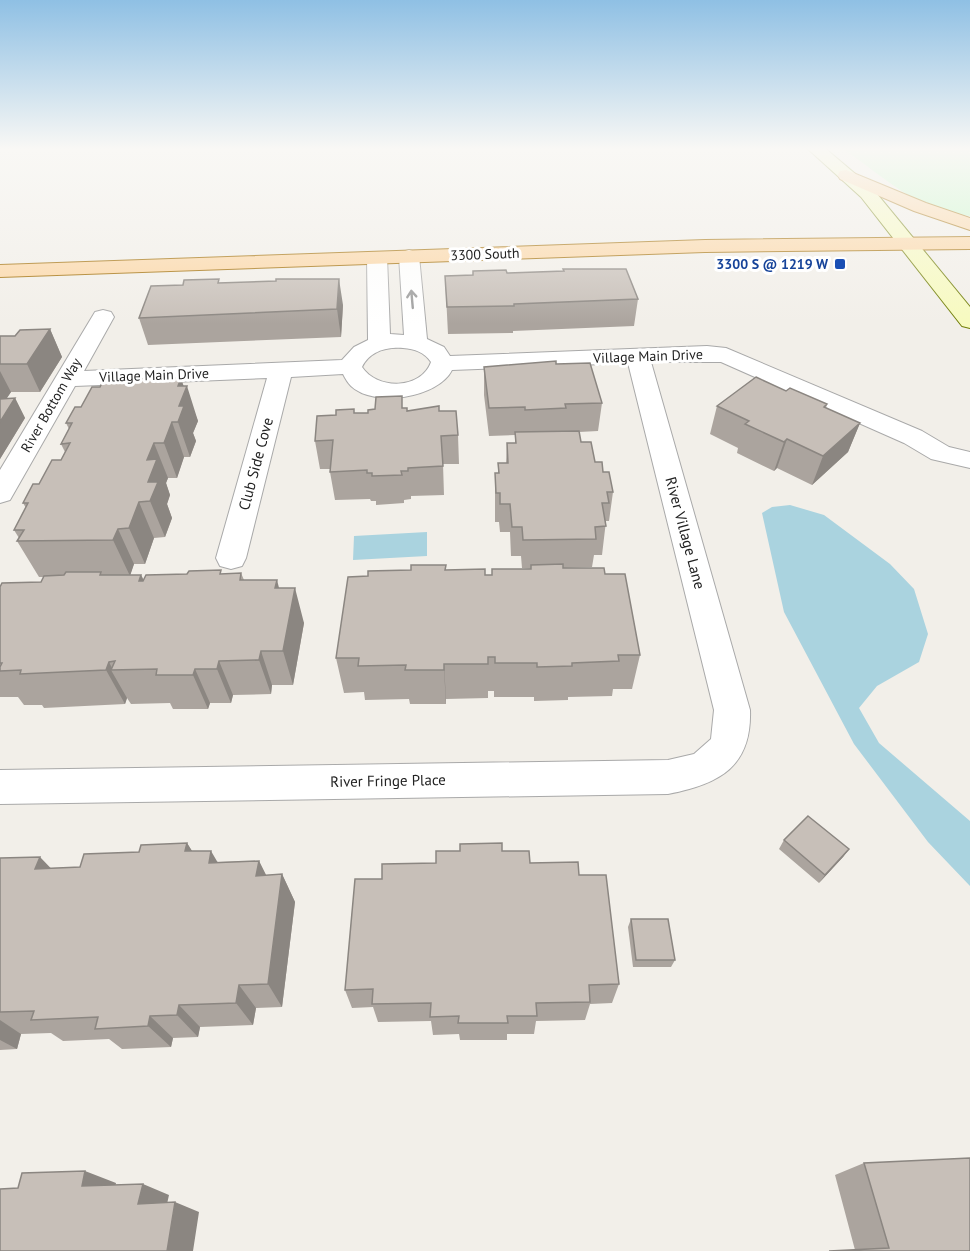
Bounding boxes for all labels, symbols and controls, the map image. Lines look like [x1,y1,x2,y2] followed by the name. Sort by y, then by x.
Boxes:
[450,244,520,264] street label: 3300 South
[716,255,829,273] place label: 3300 S @ 1219 W
[833,257,847,271] marker: 3300 S @ 1219 W
[406,290,417,310] one-way arrow
[592,345,703,367] street label: Village Main Drive
[17,354,86,455] street label: River Bottom Way
[98,364,209,386] street label: Village Main Drive
[234,415,277,512] street label: Club Side Cove
[661,475,710,591] street label: River Village Lane
[330,770,446,791] street label: River Fringe Place

